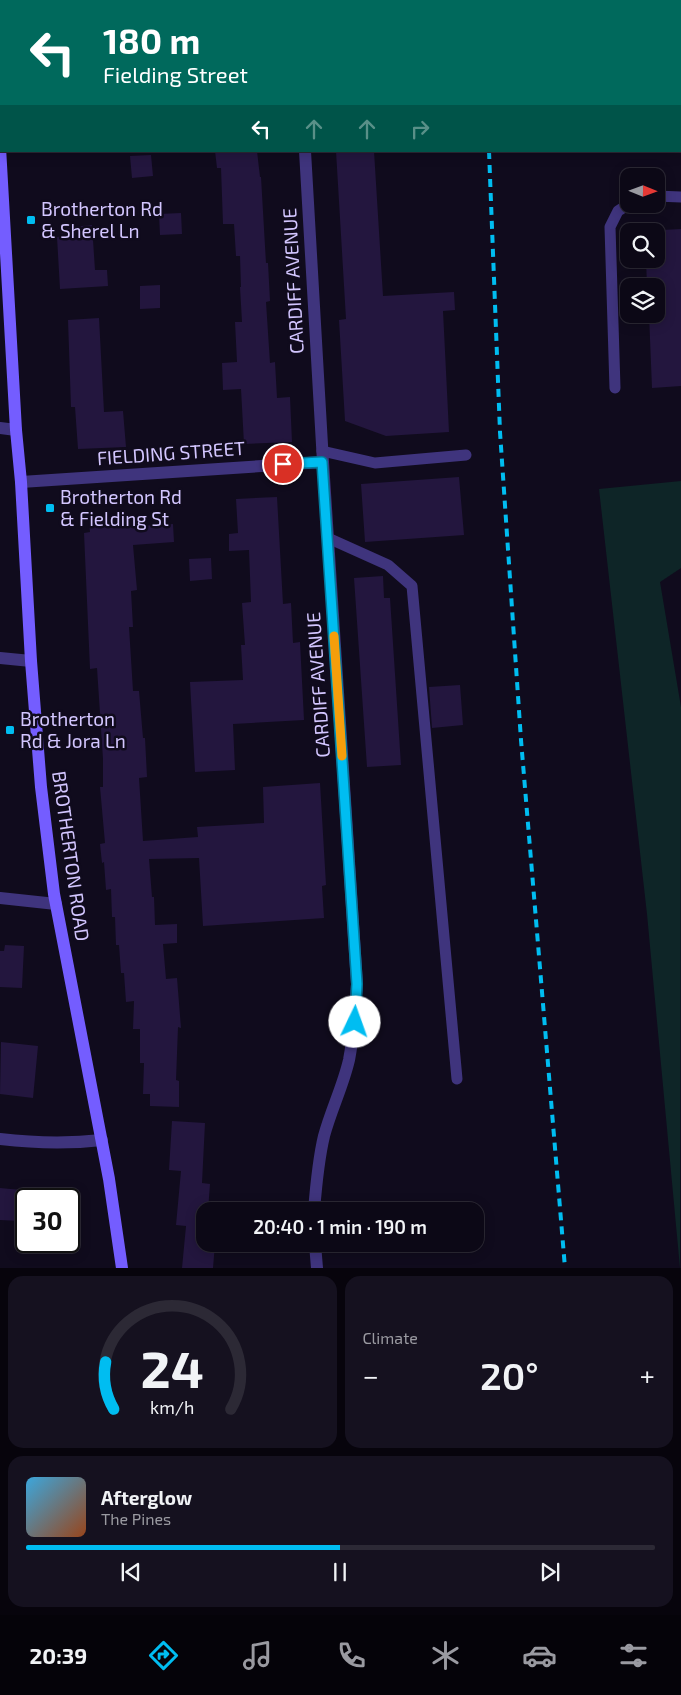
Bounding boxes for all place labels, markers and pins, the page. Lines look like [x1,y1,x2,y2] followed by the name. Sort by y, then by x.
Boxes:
[41,197,163,242] place label: Brotherton Rd & Sherel Ln
[25,214,37,226] marker: Brotherton Rd & Sherel Ln
[262,443,304,485] pin
[60,485,182,530] place label: Brotherton Rd & Fielding St
[44,502,56,514] marker: Brotherton Rd & Fielding St
[20,707,126,752] place label: Brotherton Rd & Jora Ln
[4,724,16,736] marker: Brotherton Rd & Jora Ln

